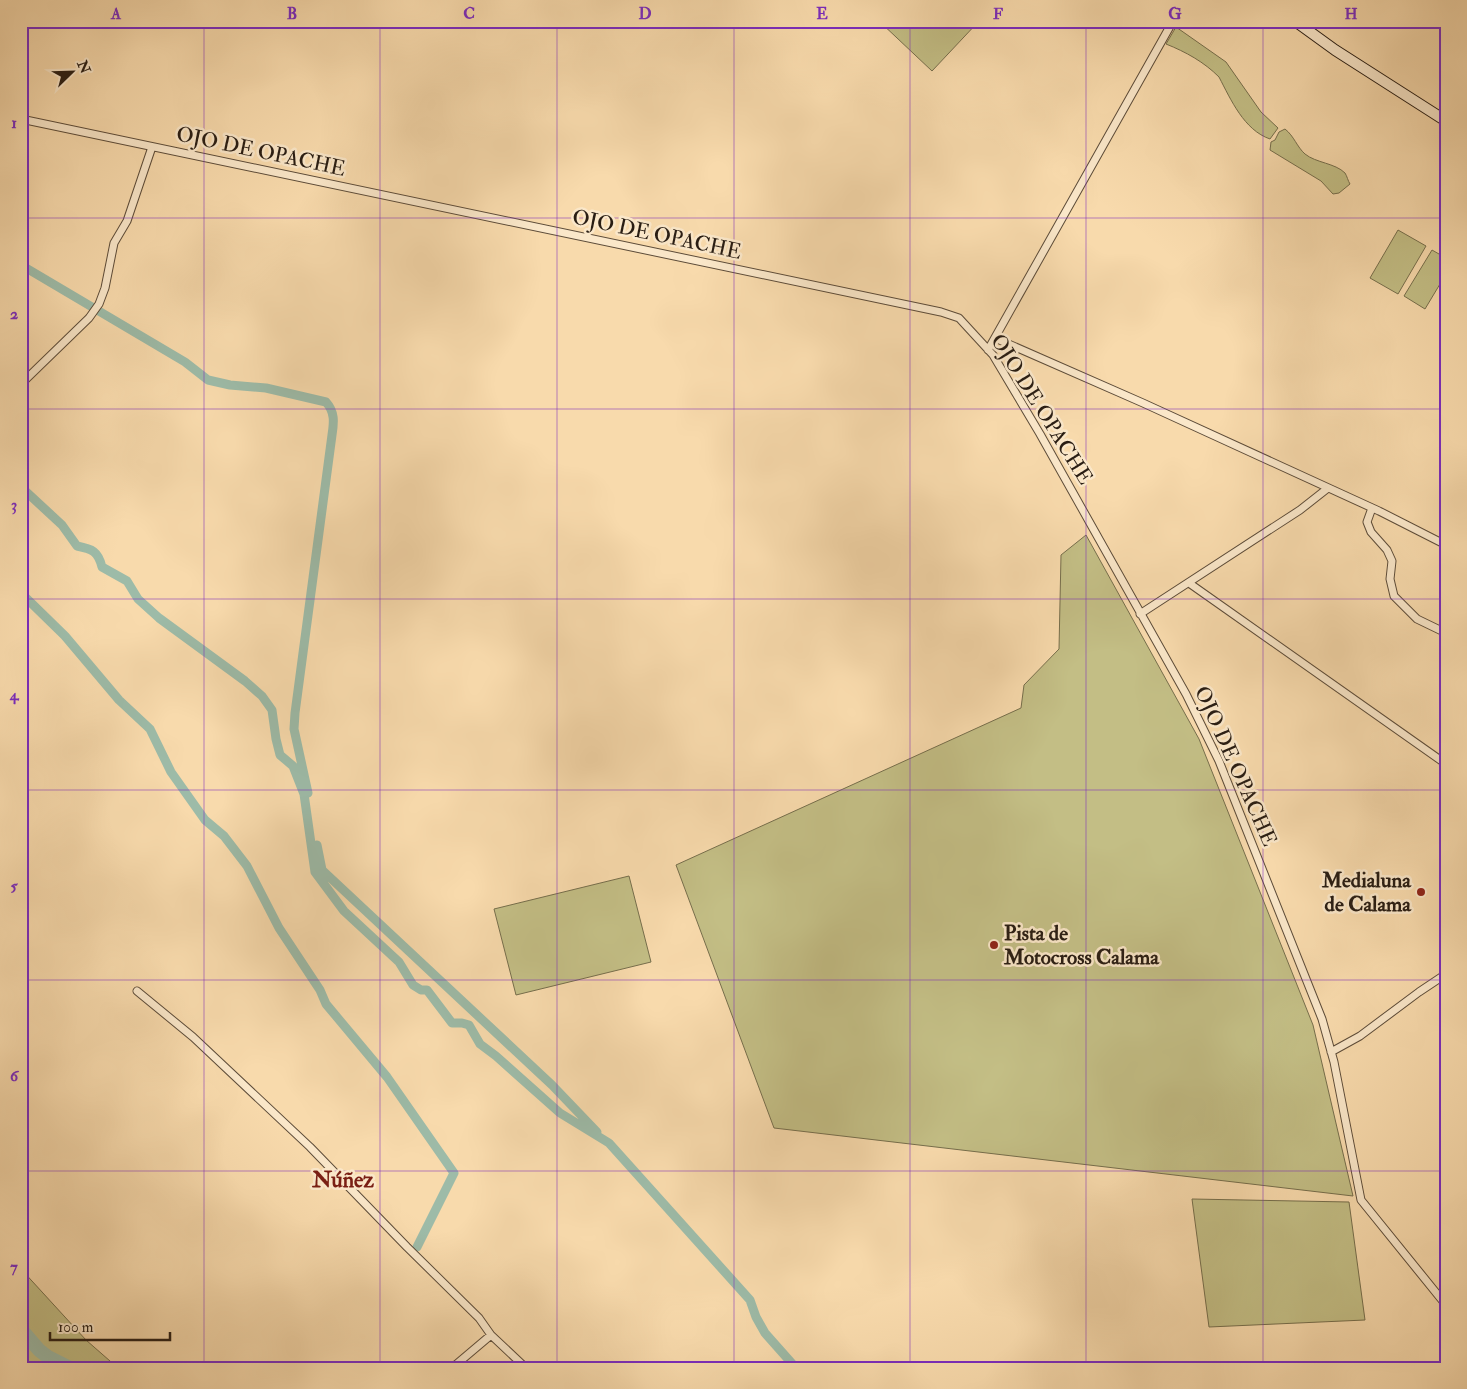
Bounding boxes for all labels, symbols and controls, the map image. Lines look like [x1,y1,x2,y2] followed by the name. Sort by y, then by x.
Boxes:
[110,4,122,24] text: A
[287,4,297,24] text: B
[463,4,475,24] text: C
[638,4,652,24] text: D
[816,4,828,24] text: E
[993,4,1003,24] text: F
[1168,4,1182,24] text: G
[1344,4,1358,24] text: H
[48,48,98,98] north arrow
[73,57,94,77] text: N
[11,113,17,133] text: 1
[174,120,348,183] street label: OJO DE OPACHE
[570,203,744,266] street label: OJO DE OPACHE
[10,304,18,324] text: 2
[984,329,1099,490] street label: OJO DE OPACHE
[11,495,17,515] text: 3
[1188,682,1283,850] street label: OJO DE OPACHE
[9,685,20,705] text: 4
[1321,867,1412,918] place label: Medialuna de Calama
[10,876,18,896] text: 5
[1415,886,1427,898] marker: Medialuna de Calama
[1003,920,1160,971] place label: Pista de Motocross Calama
[988,939,1000,951] marker: Pista de Motocross Calama
[10,1066,20,1086] text: 6
[311,1166,374,1194] district label: Núñez
[10,1257,18,1277] text: 7
[50,1309,170,1341] scale bar
[58,1318,94,1337] text: 100 m

